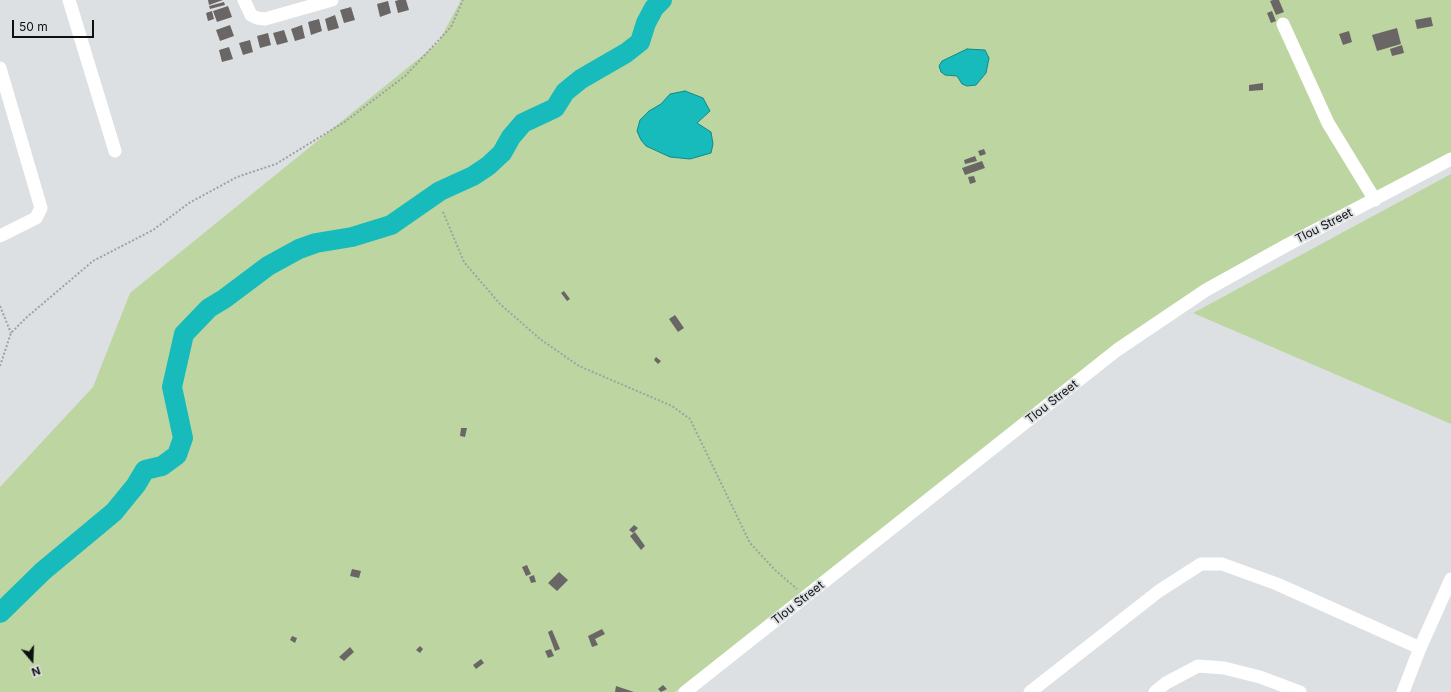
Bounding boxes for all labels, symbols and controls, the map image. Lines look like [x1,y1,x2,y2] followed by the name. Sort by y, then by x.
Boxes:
[14,12,96,38] scale bar
[19,19,48,34] text: 50 m
[1293,205,1355,247] street label: Tlou Street
[1023,377,1081,427] street label: Tlou Street
[769,578,827,628] street label: Tlou Street
[12,640,52,680] north arrow
[30,663,42,679] text: N

